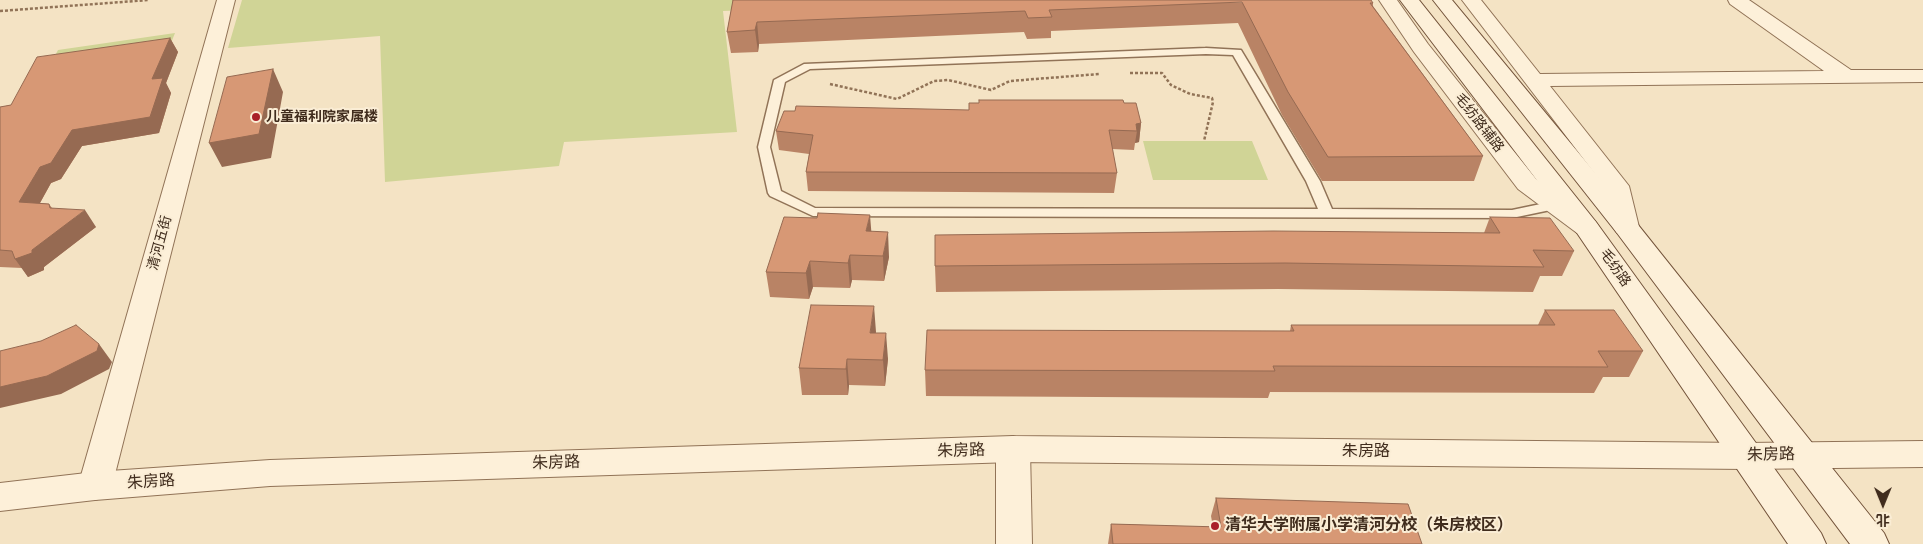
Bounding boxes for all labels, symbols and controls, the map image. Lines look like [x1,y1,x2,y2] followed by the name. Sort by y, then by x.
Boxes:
[1451,90,1507,156] street label: 毛纺路辅路
[266,109,378,125] place label: 儿童福利院家属楼
[250,111,262,123] marker: 儿童福利院家属楼
[145,214,175,272] street label: 清河五街
[1596,246,1634,290] street label: 毛纺路
[937,441,985,461] street label: 朱房路
[1342,442,1390,462] street label: 朱房路
[1747,445,1795,465] street label: 朱房路
[532,453,580,473] street label: 朱房路
[126,471,176,493] street label: 朱房路
[1858,479,1908,529] north arrow
[1876,511,1890,528] text: 北
[1225,516,1513,536] place label: 清华大学附属小学清河分校（朱房校区）
[1209,520,1221,532] marker: 清华大学附属小学清河分校（朱房校区）

